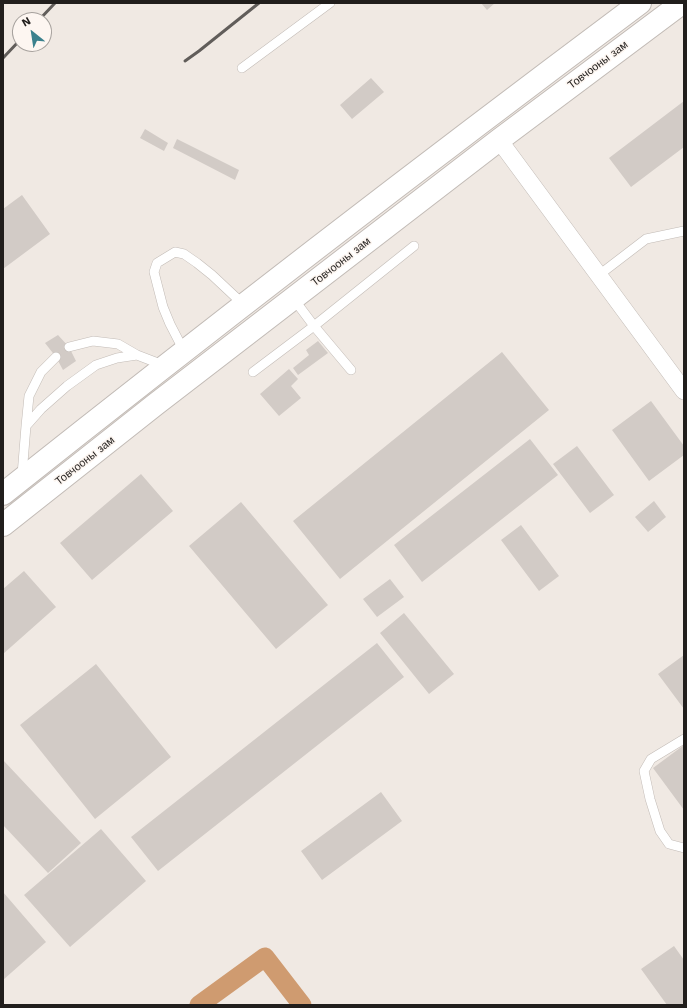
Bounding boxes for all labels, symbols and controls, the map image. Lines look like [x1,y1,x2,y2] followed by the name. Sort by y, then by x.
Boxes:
[12,12,52,52] north arrow
[19,14,33,30] text: N
[565,38,631,92] street label: Товчооны зам
[309,235,373,289] street label: Товчооны зам
[53,434,117,488] street label: Товчооны зам

